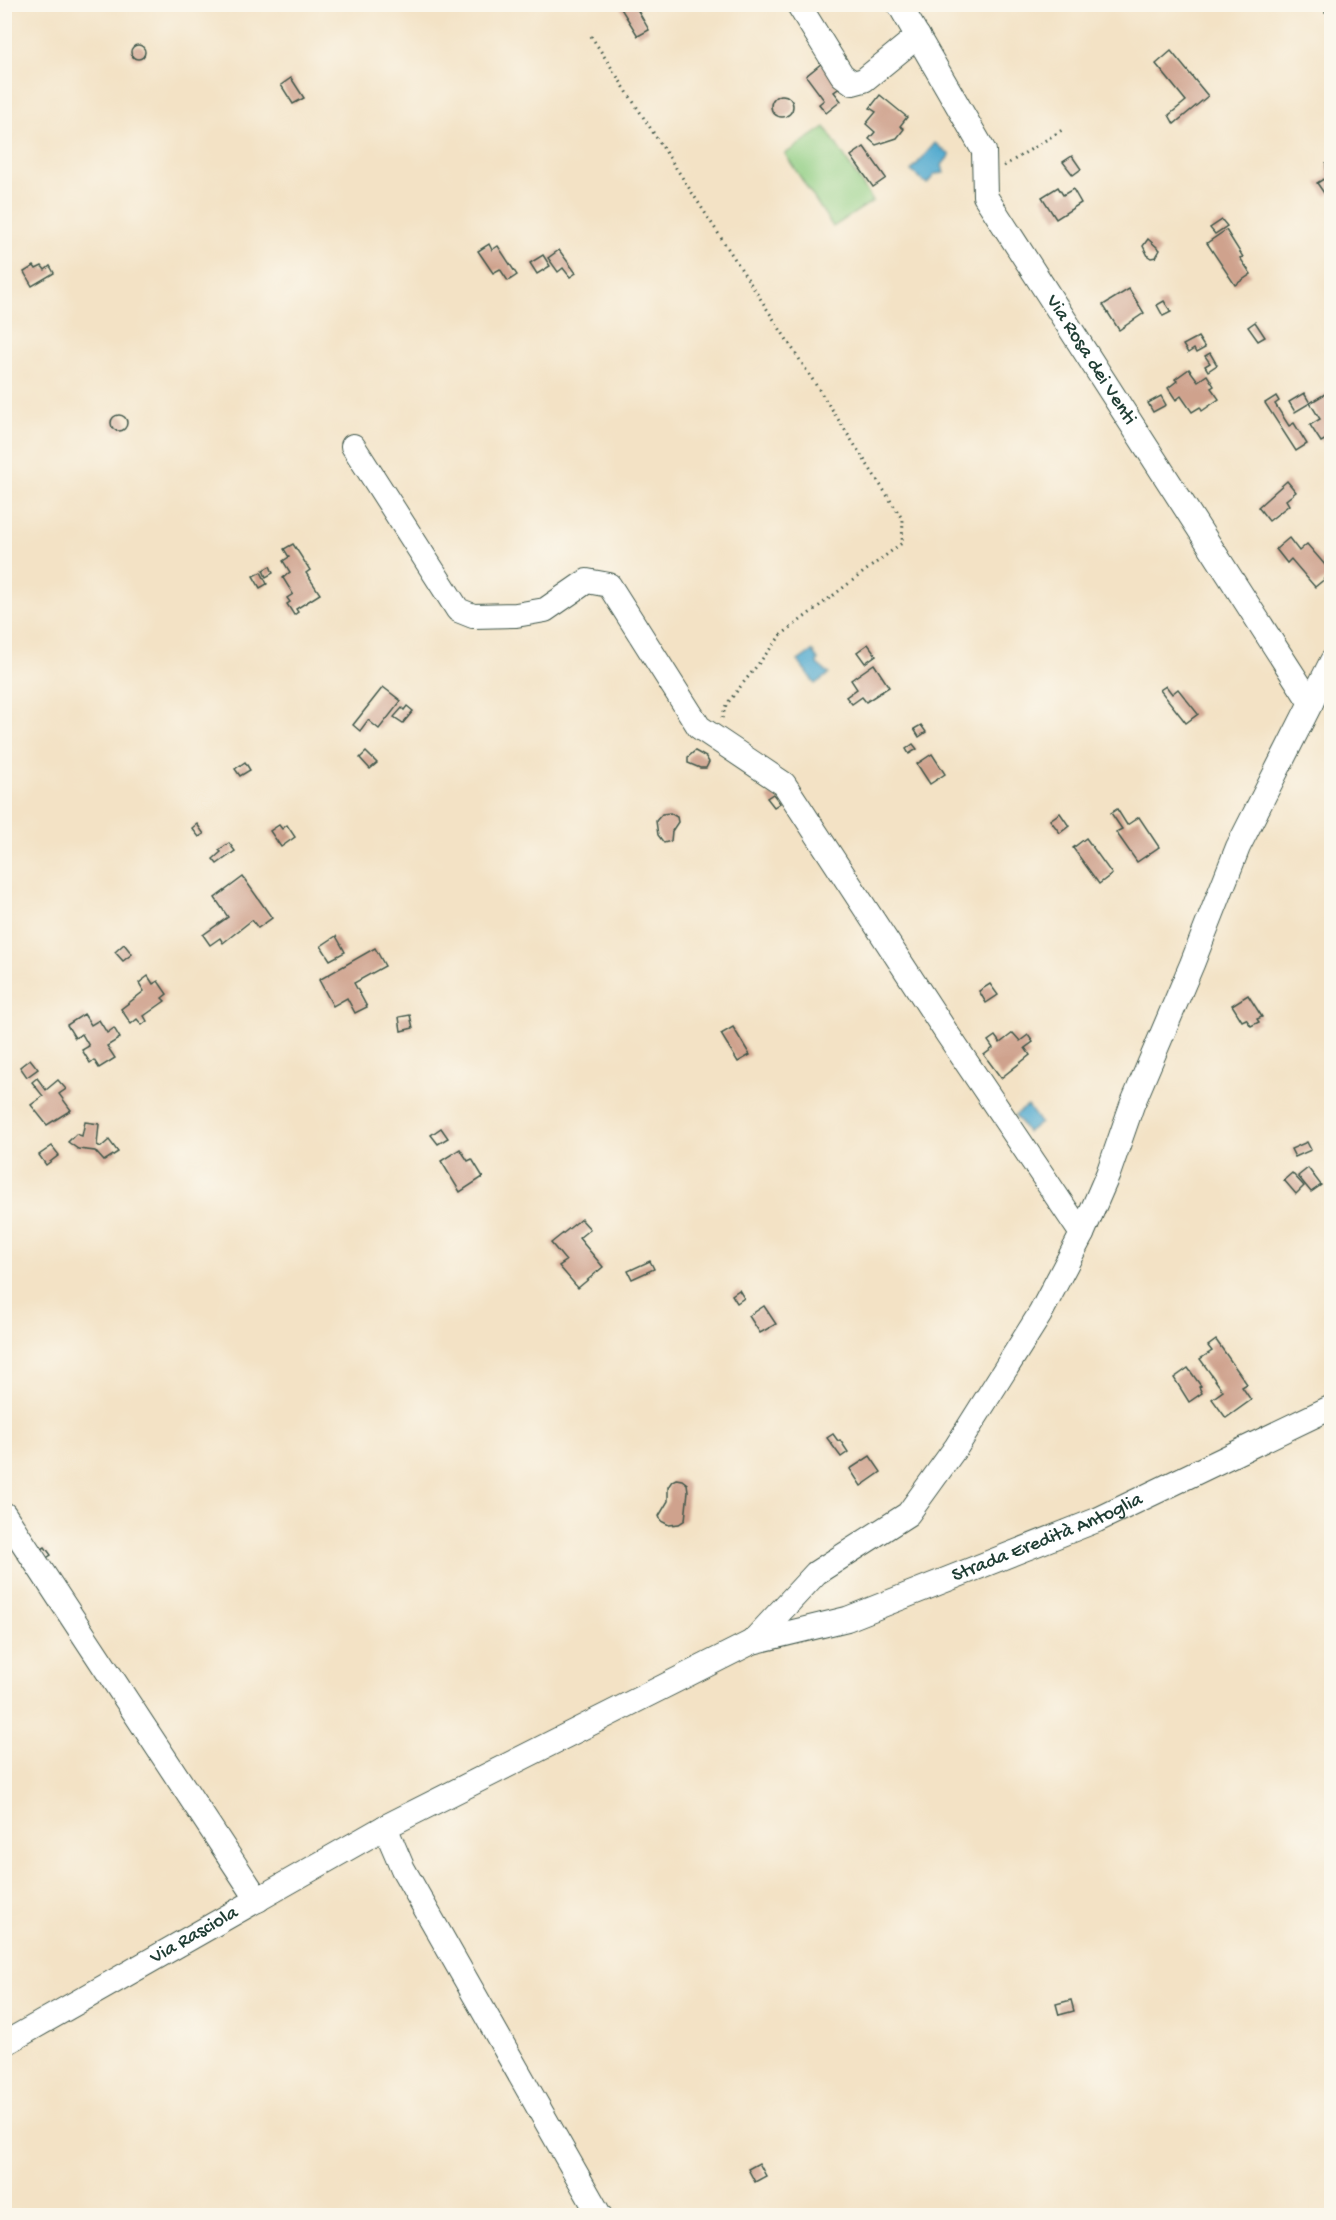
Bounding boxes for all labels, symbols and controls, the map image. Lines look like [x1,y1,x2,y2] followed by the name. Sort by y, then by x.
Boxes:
[1040,290,1141,430] street label: Via Rosa dei Venti
[949,1488,1147,1588] street label: Strada Eredità Antoglia
[145,1901,243,1970] street label: Via Rasciola

